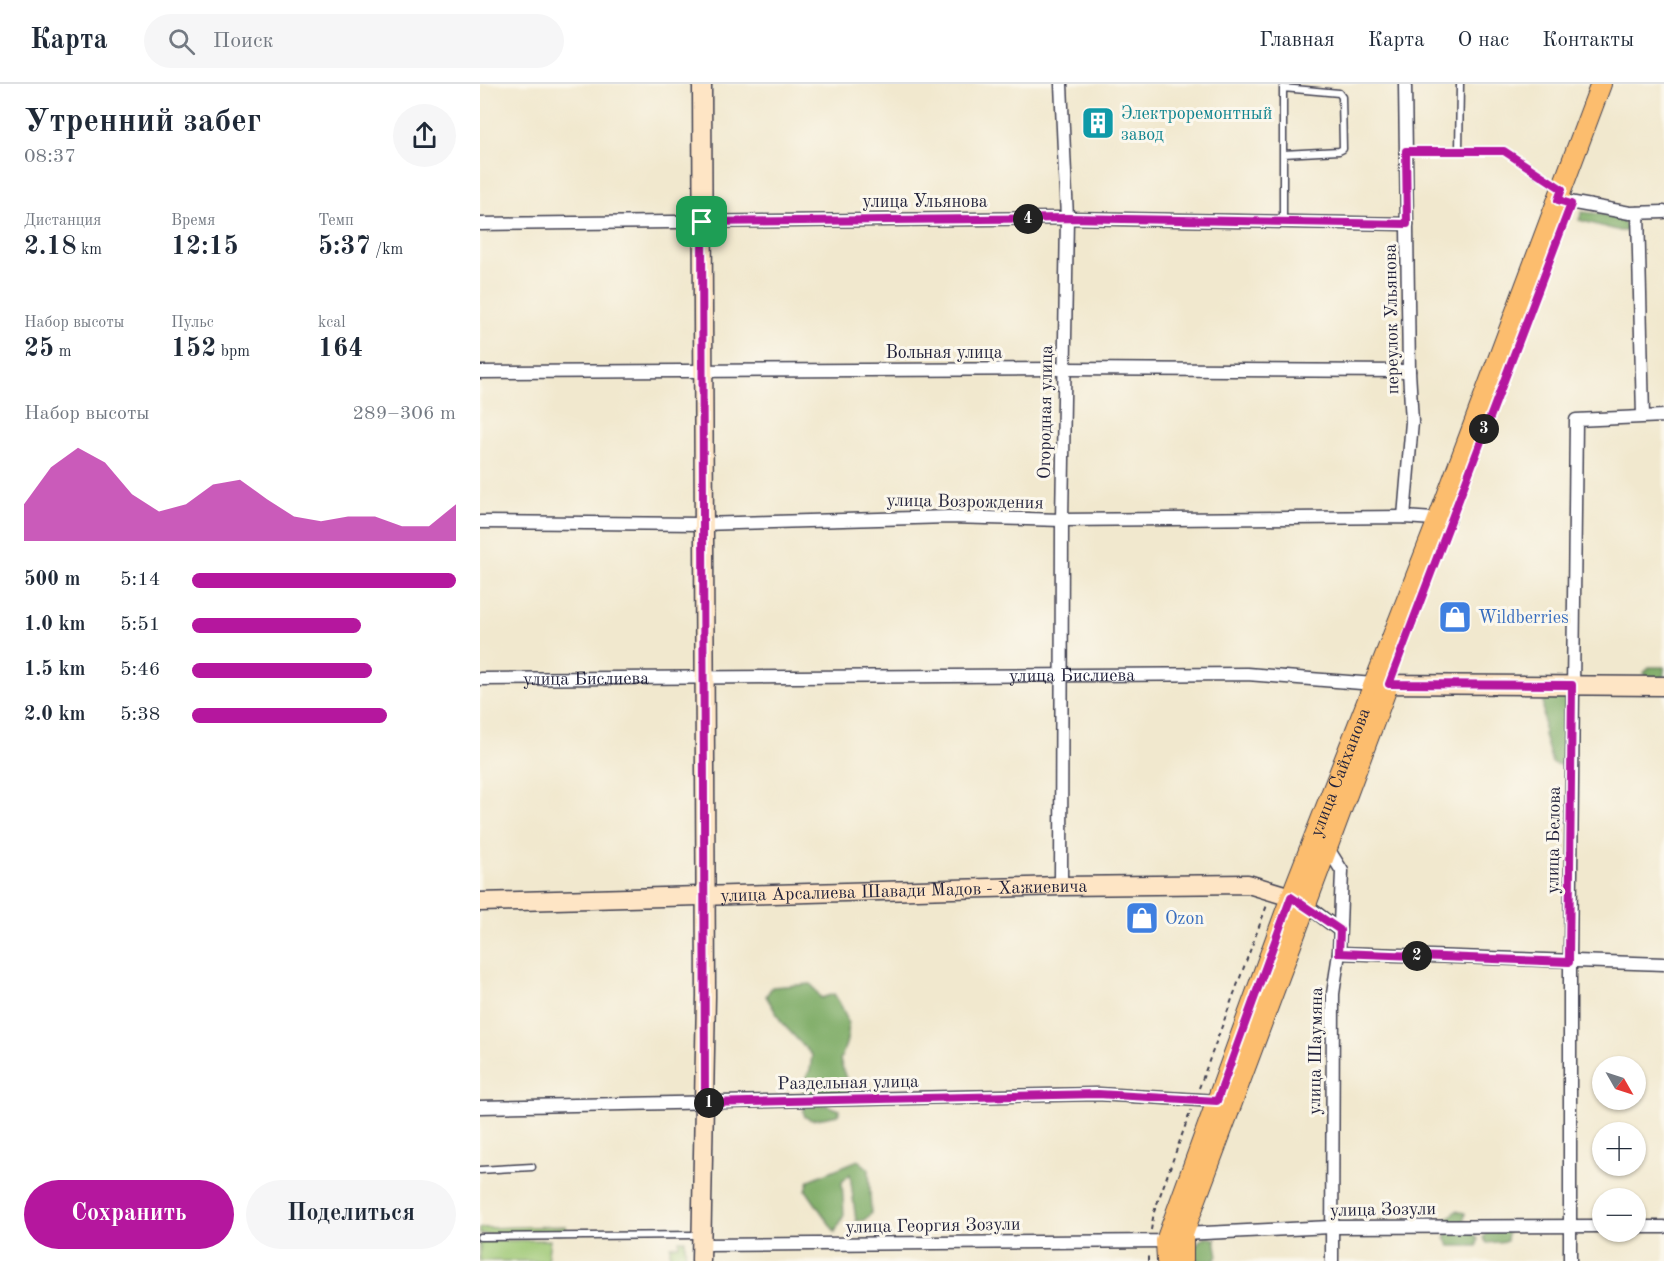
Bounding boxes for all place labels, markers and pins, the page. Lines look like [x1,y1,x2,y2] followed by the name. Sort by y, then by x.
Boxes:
[1080,105,1116,141] building icon: Электроремонтный завод
[1121,105,1272,144] place label: Электроремонтный завод
[676,196,727,247] pin
[1013,204,1043,234] pin: 4
[1469,414,1499,444] pin: 3
[1437,599,1473,635] shop icon: Wildberries
[1478,609,1569,627] place label: Wildberries
[1124,900,1160,936] shop icon: Ozon
[1165,910,1204,928] place label: Ozon
[1402,941,1432,971] pin: 2
[694,1088,724,1118] pin: 1

